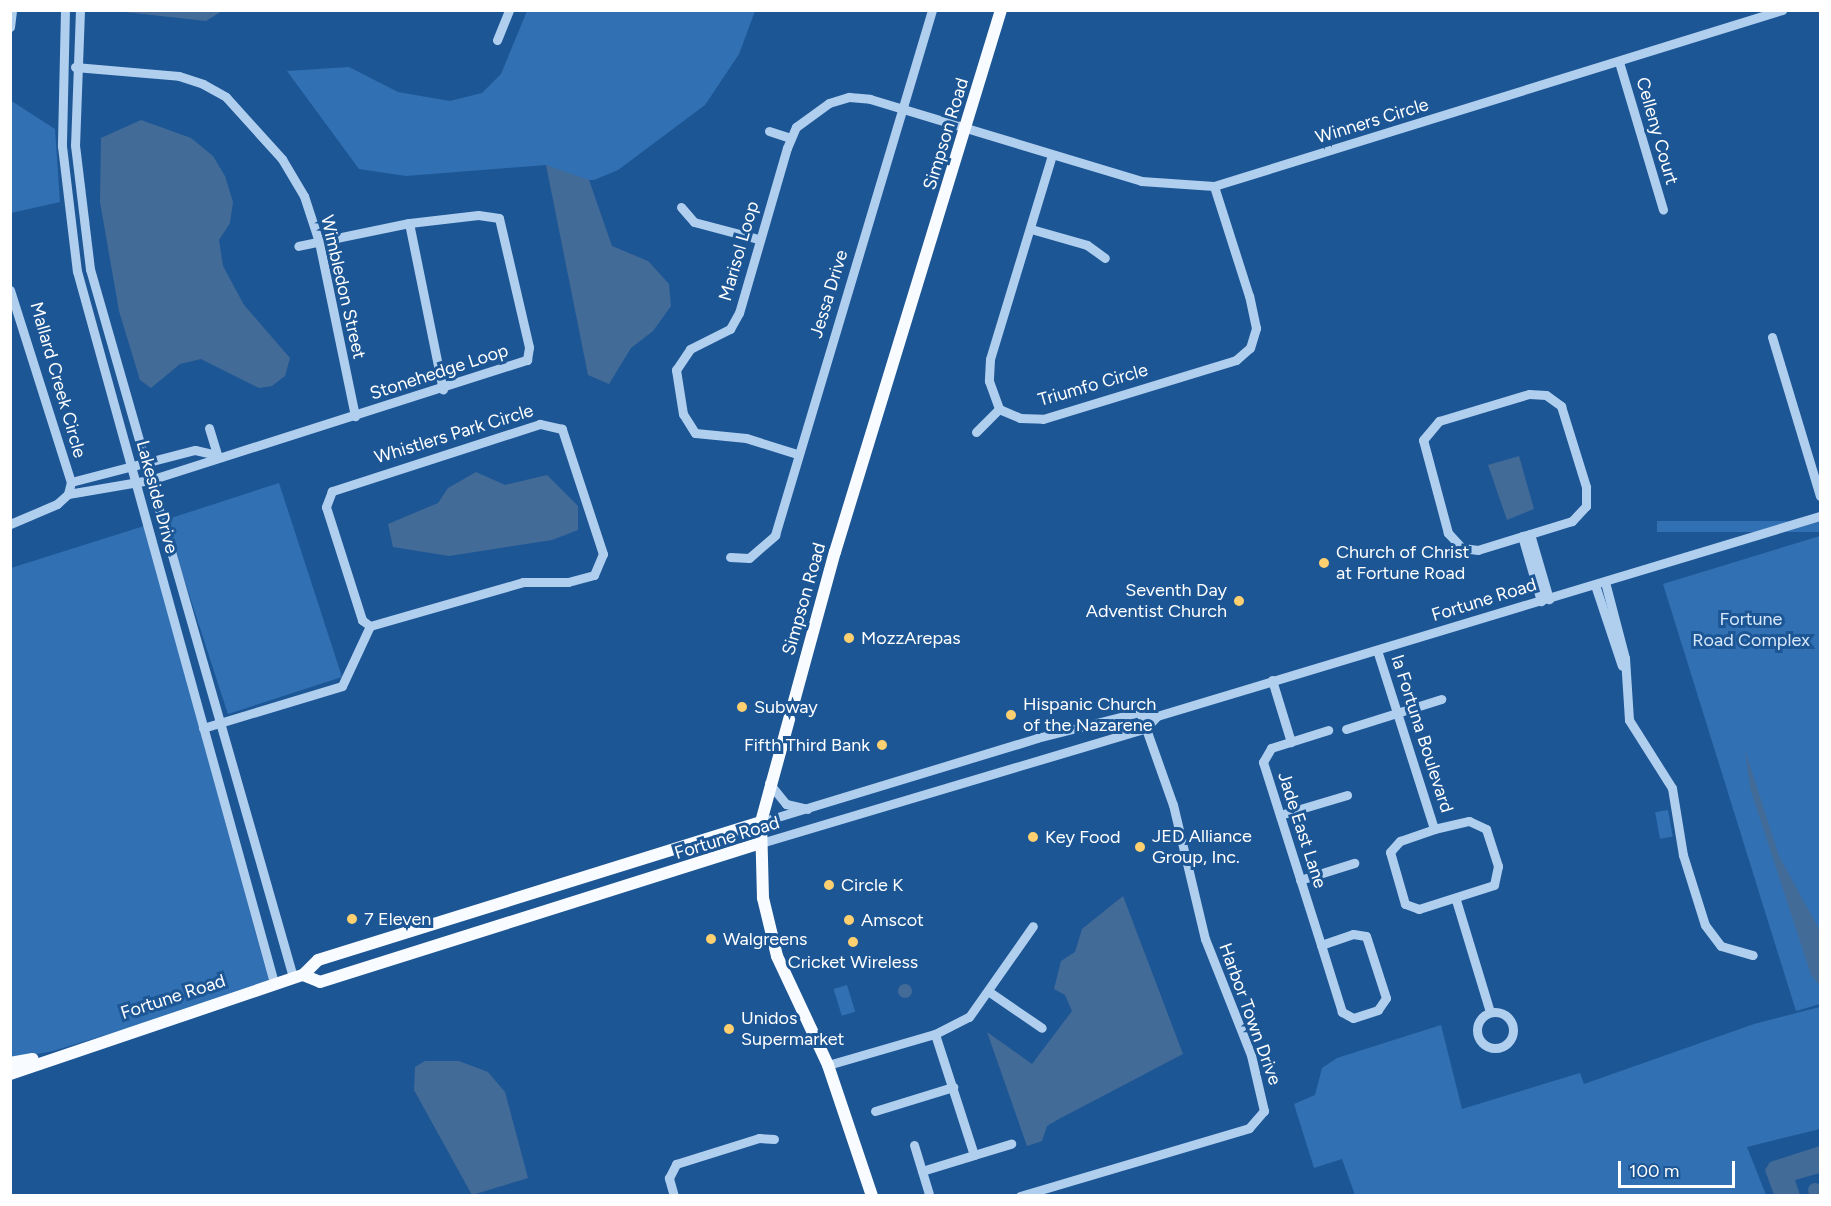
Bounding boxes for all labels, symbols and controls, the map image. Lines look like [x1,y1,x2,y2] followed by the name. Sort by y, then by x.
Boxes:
[919,75,973,193] street label: Simpson Road
[1631,75,1683,187] street label: Celleny Court
[1313,94,1431,148] street label: Winners Circle
[714,199,764,303] street label: Marisol Loop
[316,213,370,361] street label: Wimbledon Street
[805,247,853,341] street label: Jessa Drive
[25,300,91,460] street label: Mallard Creek Circle
[367,339,511,405] street label: Stonehedge Loop
[1036,359,1150,411] street label: Triumfo Circle
[372,400,536,468] street label: Whistlers Park Circle
[132,438,182,556] street label: Lakeside Drive
[778,540,830,658] street label: Simpson Road
[1336,542,1469,584] place label: Church of Christ at Fortune Road
[1317,556,1331,570] marker: Church of Christ at Fortune Road
[1429,574,1539,626] street label: Fortune Road
[1086,580,1227,622] place label: Seventh Day Adventist Church
[1232,594,1246,608] marker: Seventh Day Adventist Church
[1692,609,1810,652] park label: Fortune Road Complex
[861,627,961,649] place label: MozzArepas
[842,631,856,645] marker: MozzArepas
[1386,653,1458,815] street label: la Fortuna Boulevard
[1023,694,1156,736] place label: Hispanic Church of the Nazarene
[754,696,818,718] place label: Subway
[735,700,749,714] marker: Subway
[1004,708,1018,722] marker: Hispanic Church of the Nazarene
[744,734,870,756] place label: Fifth Third Bank
[875,738,889,752] marker: Fifth Third Bank
[1273,769,1331,891] street label: Jade East Lane
[672,812,782,864] street label: Fortune Road
[1045,826,1120,848] place label: Key Food
[1152,826,1252,868] place label: JED Alliance Group, Inc.
[1026,830,1040,844] marker: Key Food
[1133,840,1147,854] marker: JED Alliance Group, Inc.
[841,874,903,896] place label: Circle K
[822,878,836,892] marker: Circle K
[364,908,431,930] place label: 7 Eleven
[861,909,924,931] place label: Amscot
[345,912,359,926] marker: 7 Eleven
[842,913,856,927] marker: Amscot
[723,928,807,950] place label: Walgreens
[704,932,718,946] marker: Walgreens
[846,935,860,949] marker: Cricket Wireless
[1214,940,1286,1088] street label: Harbor Town Drive
[788,951,918,973] place label: Cricket Wireless
[118,970,228,1024] street label: Fortune Road
[741,1008,844,1050] place label: Unidos Supermarket
[722,1022,736,1036] marker: Unidos Supermarket
[1621,1149,1738,1187] scale bar
[1629,1160,1679,1182] text: 100 m

